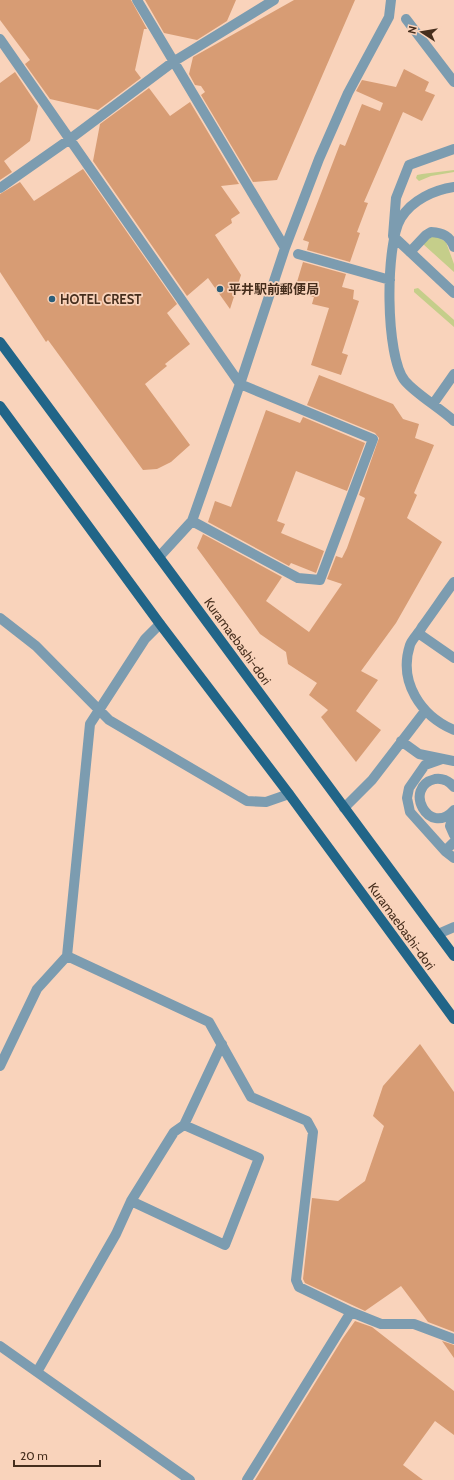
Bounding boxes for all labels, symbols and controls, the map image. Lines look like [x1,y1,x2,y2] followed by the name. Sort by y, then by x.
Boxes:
[402,12,442,52] north arrow
[405,25,420,35] text: N
[228,281,319,297] place label: 平井駅前郵便局
[215,284,225,294] marker: 平井駅前郵便局
[60,291,141,307] place label: HOTEL CREST
[47,294,57,304] marker: HOTEL CREST
[201,594,275,688] street label: Kuramaebashi-dori
[365,879,439,973] street label: Kuramaebashi-dori
[14,1442,100,1468] scale bar
[20,1448,48,1463] text: 20 m

